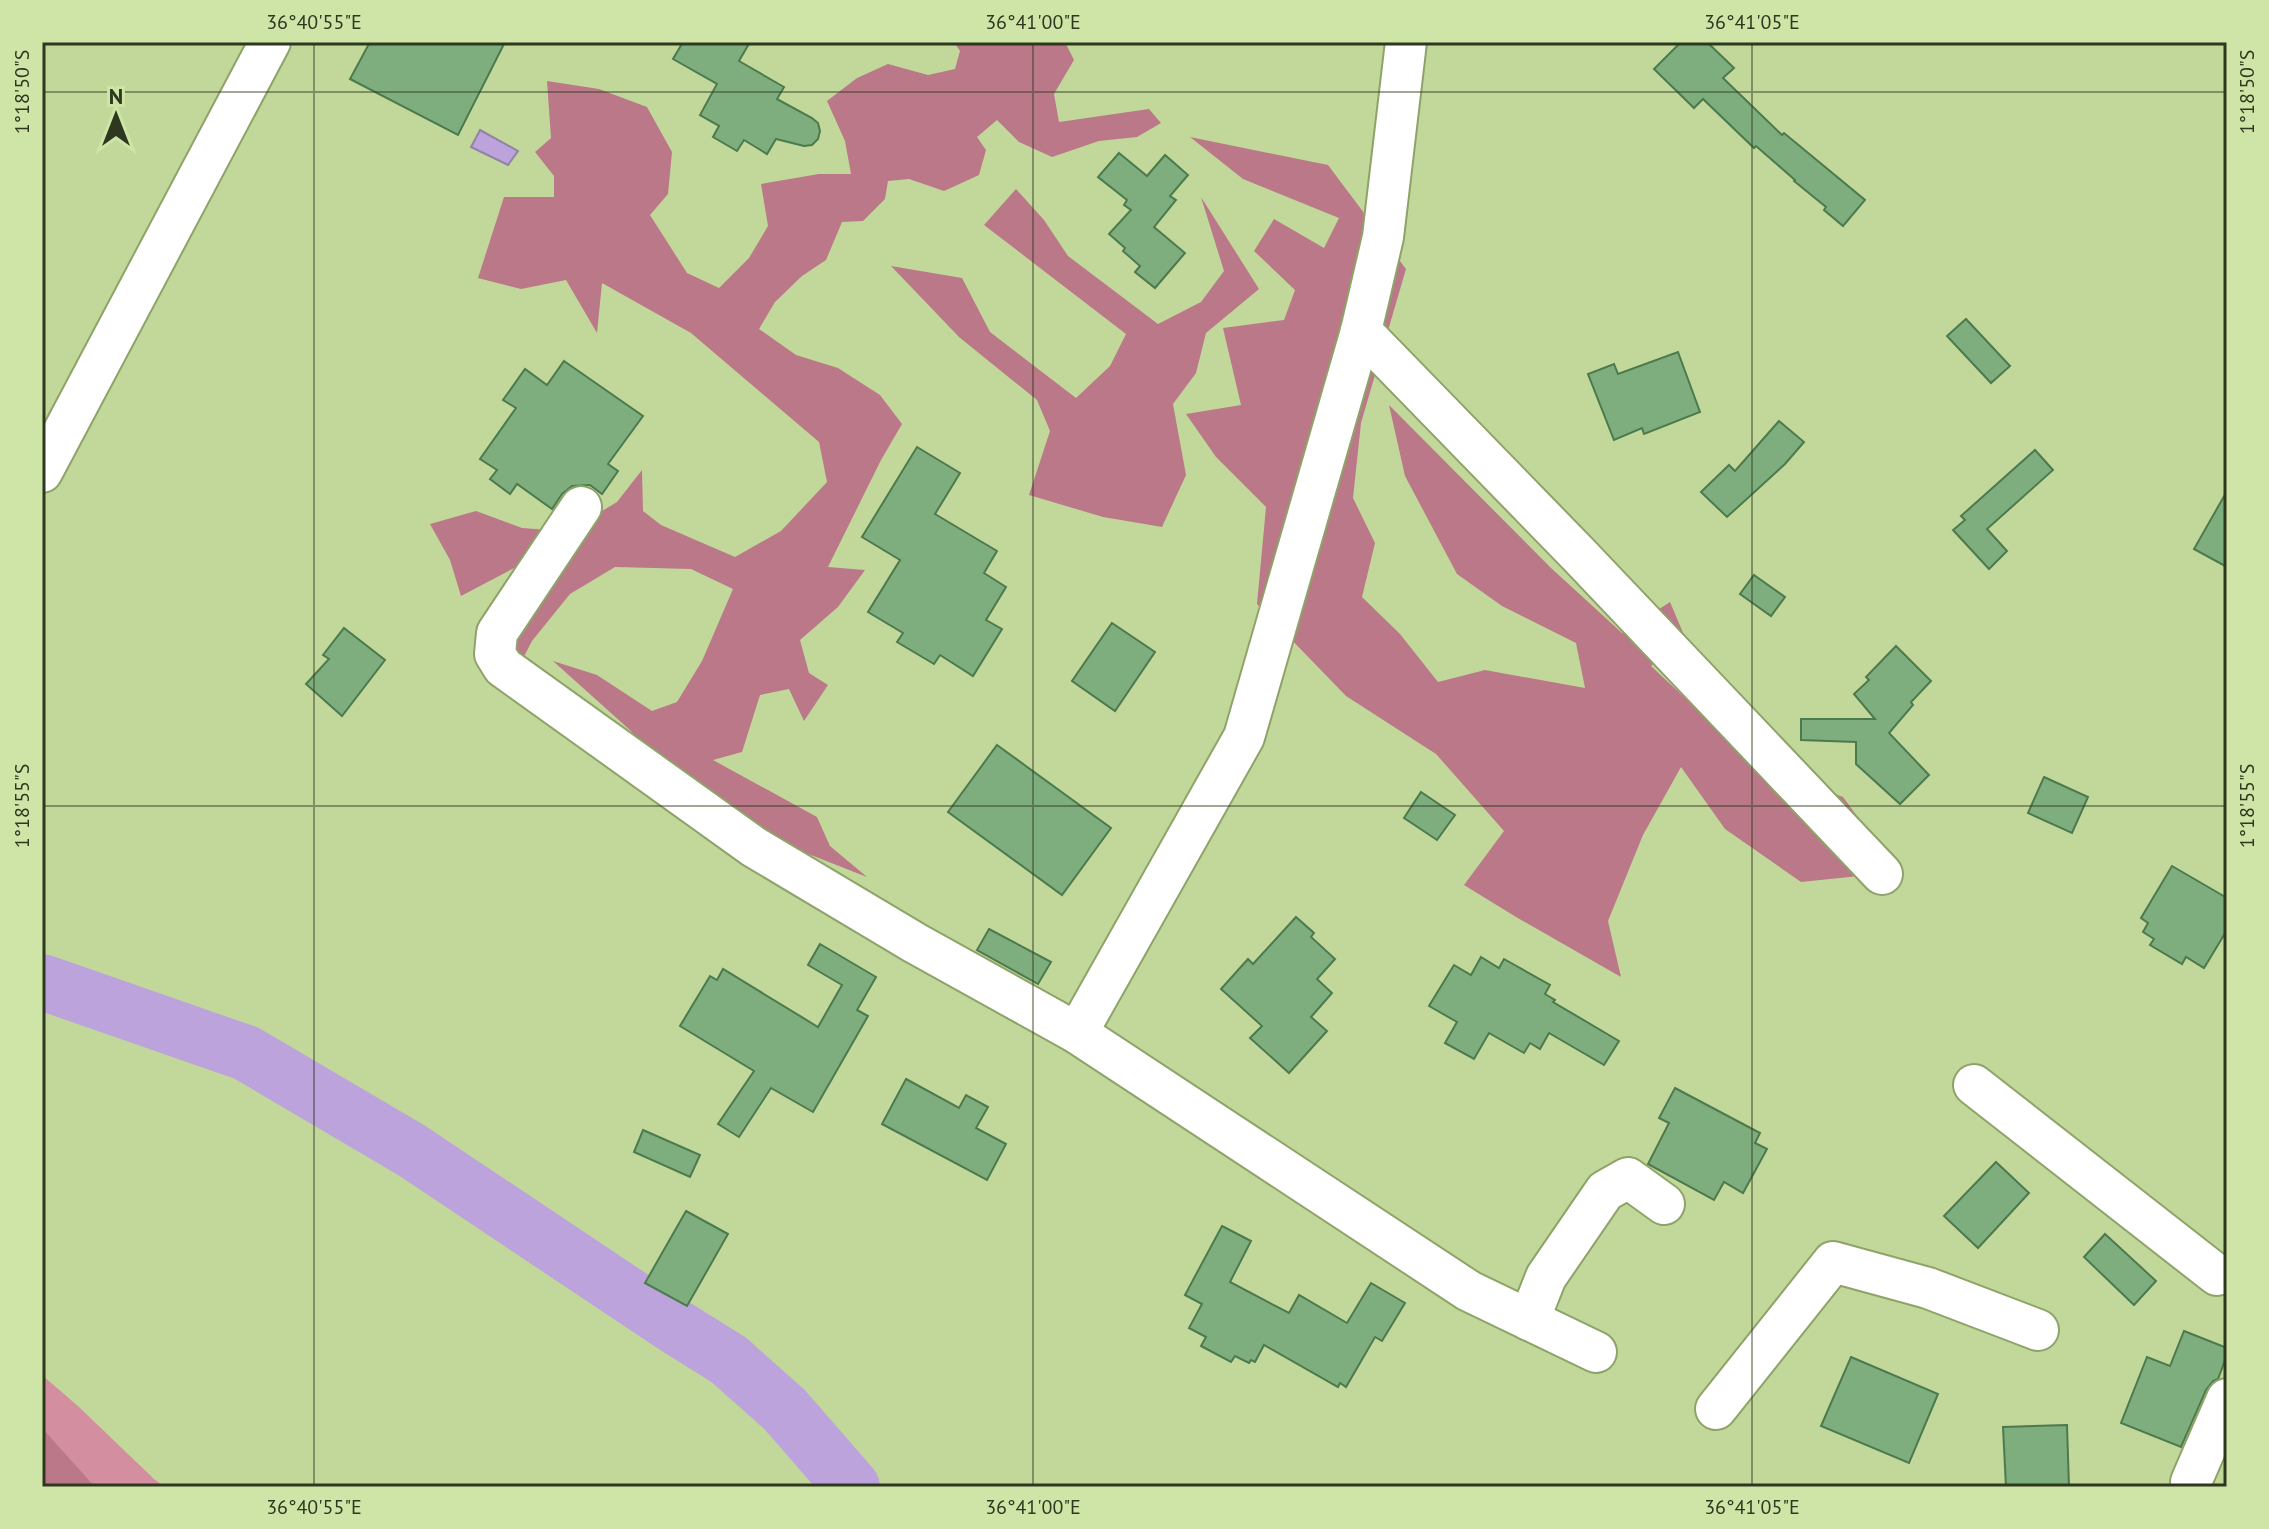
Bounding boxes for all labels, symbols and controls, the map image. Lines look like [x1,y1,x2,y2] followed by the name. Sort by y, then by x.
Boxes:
[266,9,362,35] text: 36°40'55"E
[985,9,1081,35] text: 36°41'00"E
[1704,9,1800,35] text: 36°41'05"E
[9,50,35,134] text: 1°18'50"S
[2234,50,2260,134] text: 1°18'50"S
[76,76,156,156] north arrow
[109,82,123,110] text: N
[9,764,35,848] text: 1°18'55"S
[2234,764,2260,848] text: 1°18'55"S
[266,1494,362,1520] text: 36°40'55"E
[985,1494,1081,1520] text: 36°41'00"E
[1704,1494,1800,1520] text: 36°41'05"E

